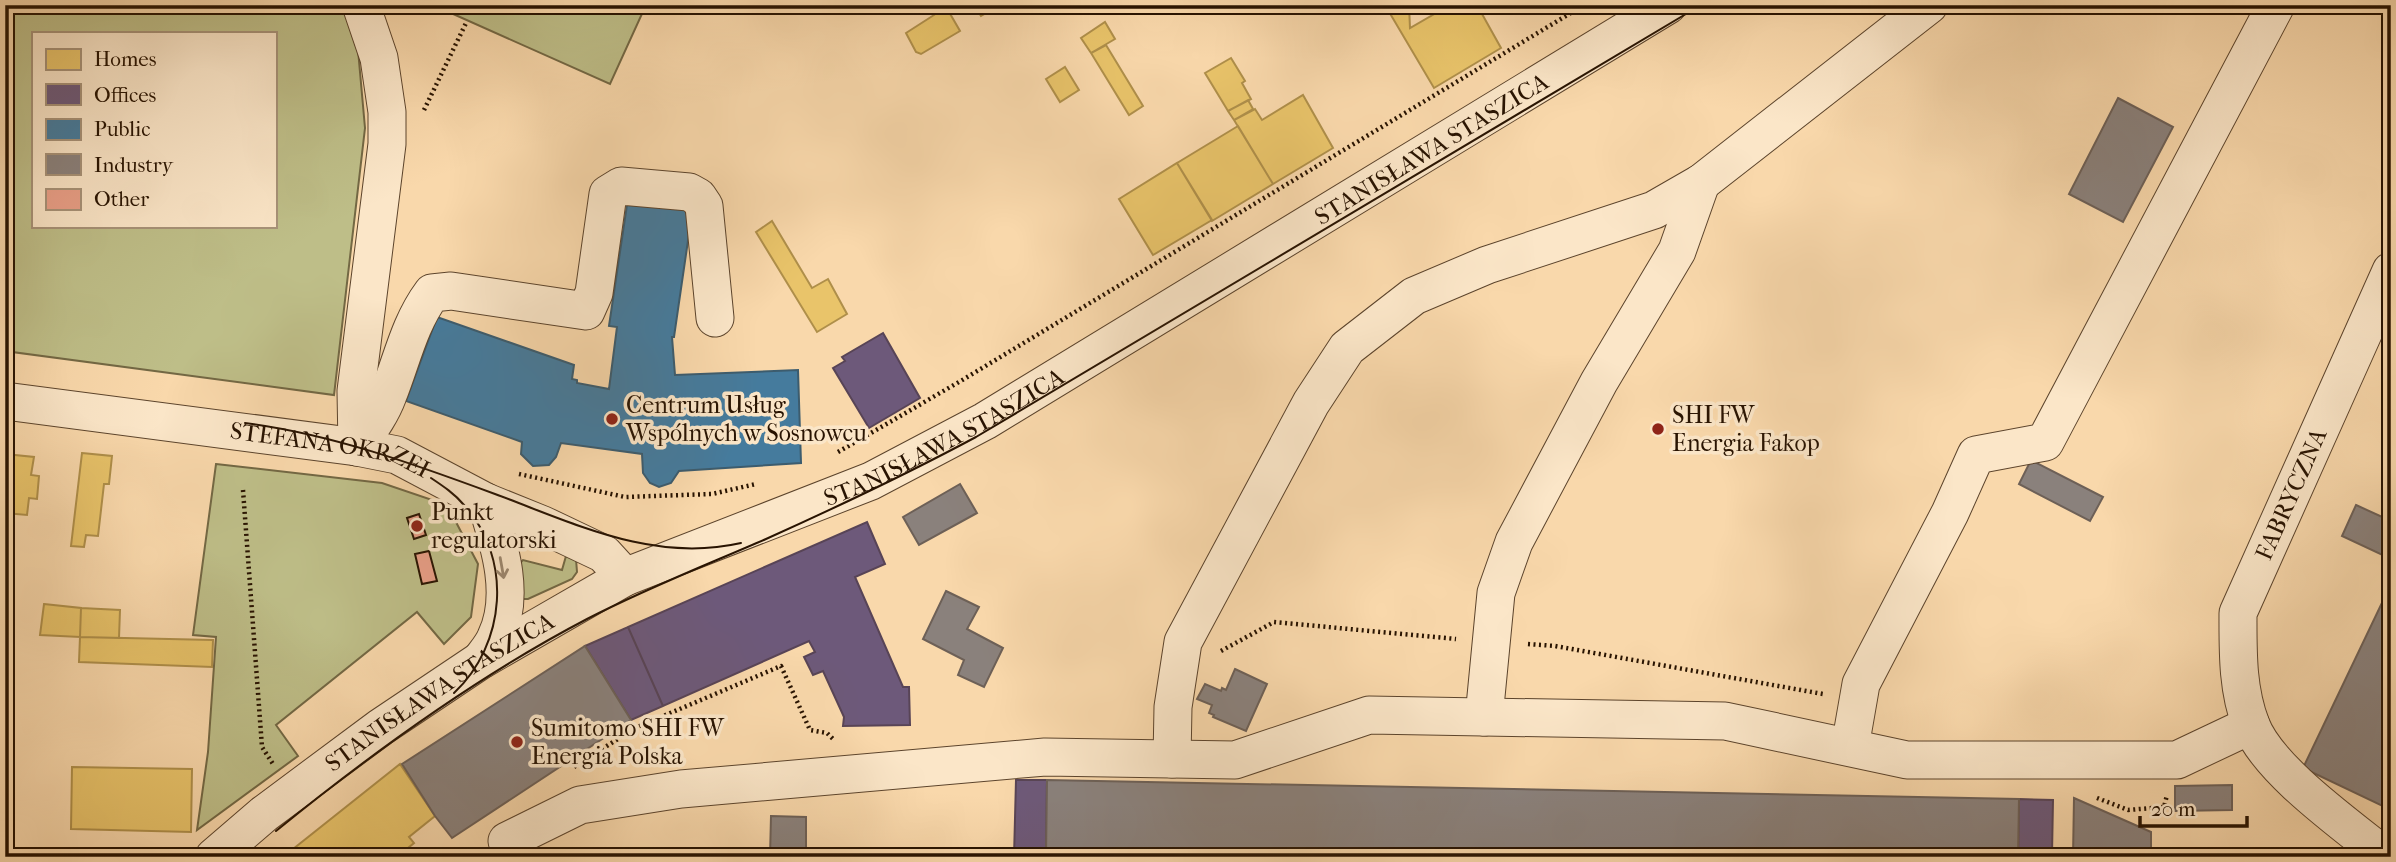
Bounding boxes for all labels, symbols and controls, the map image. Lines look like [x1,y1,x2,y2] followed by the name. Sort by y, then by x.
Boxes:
[32,32,276,228] legend
[94,47,157,71] text: Homes
[1310,67,1554,231] street label: STANISŁAWA STASZICA
[94,83,157,107] text: Offices
[94,117,150,141] text: Public
[94,153,174,177] text: Industry
[94,187,149,211] text: Other
[820,362,1069,512] street label: STANISŁAWA STASZICA
[625,391,867,447] place label: Centrum Usług Wspólnych w Sosnowcu
[1672,401,1820,457] place label: SHI FW Energia Fakop
[604,411,620,427] marker: Centrum Usług Wspólnych w Sosnowcu
[228,417,435,484] street label: STEFANA OKRZEI
[1650,421,1666,437] marker: SHI FW Energia Fakop
[2250,424,2333,564] street label: FABRYCZNA
[431,498,557,554] place label: Punkt regulatorski
[409,518,425,534] marker: Punkt regulatorski
[496,556,509,579] one-way arrow
[320,607,559,778] street label: STANISŁAWA STASZICA
[531,714,725,770] place label: Sumitomo SHI FW Energia Polska
[509,734,525,750] marker: Sumitomo SHI FW Energia Polska
[2140,785,2247,829] scale bar
[2151,797,2196,821] text: 20 m

